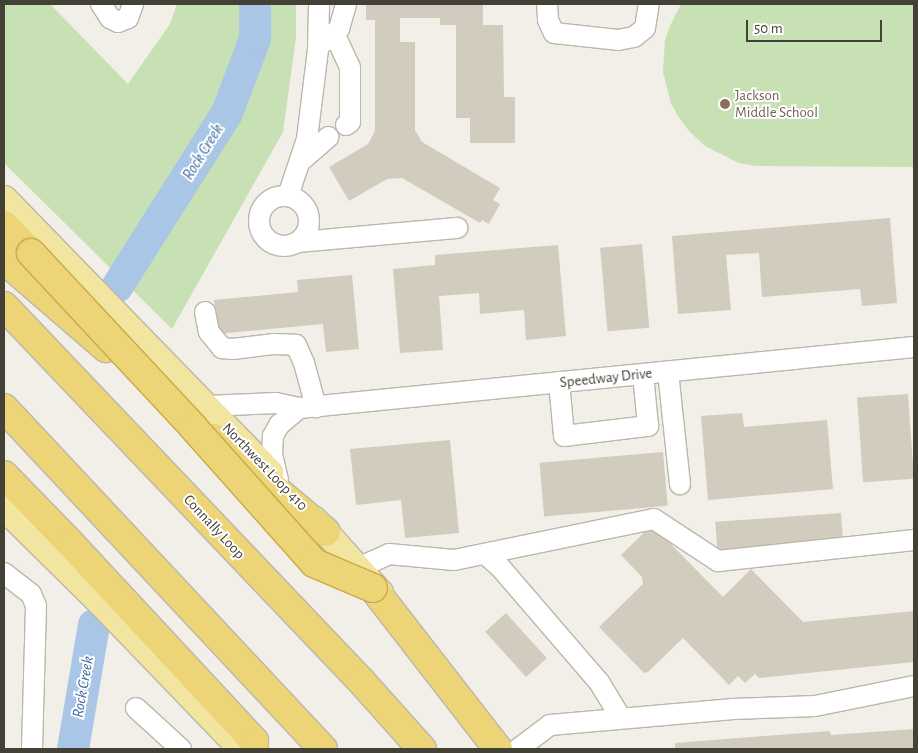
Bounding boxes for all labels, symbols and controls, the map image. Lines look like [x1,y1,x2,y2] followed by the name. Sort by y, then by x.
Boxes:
[748,10,884,42] scale bar
[754,21,783,36] text: 50 m
[735,86,818,121] place label: Jackson Middle School
[719,98,731,110] marker: Jackson Middle School
[178,121,228,183] water label: Rock Creek
[559,364,653,392] street label: Speedway Drive
[219,419,311,515] street label: Northwest Loop 410
[180,491,248,563] street label: Connally Loop
[68,655,98,719] water label: Rock Creek

